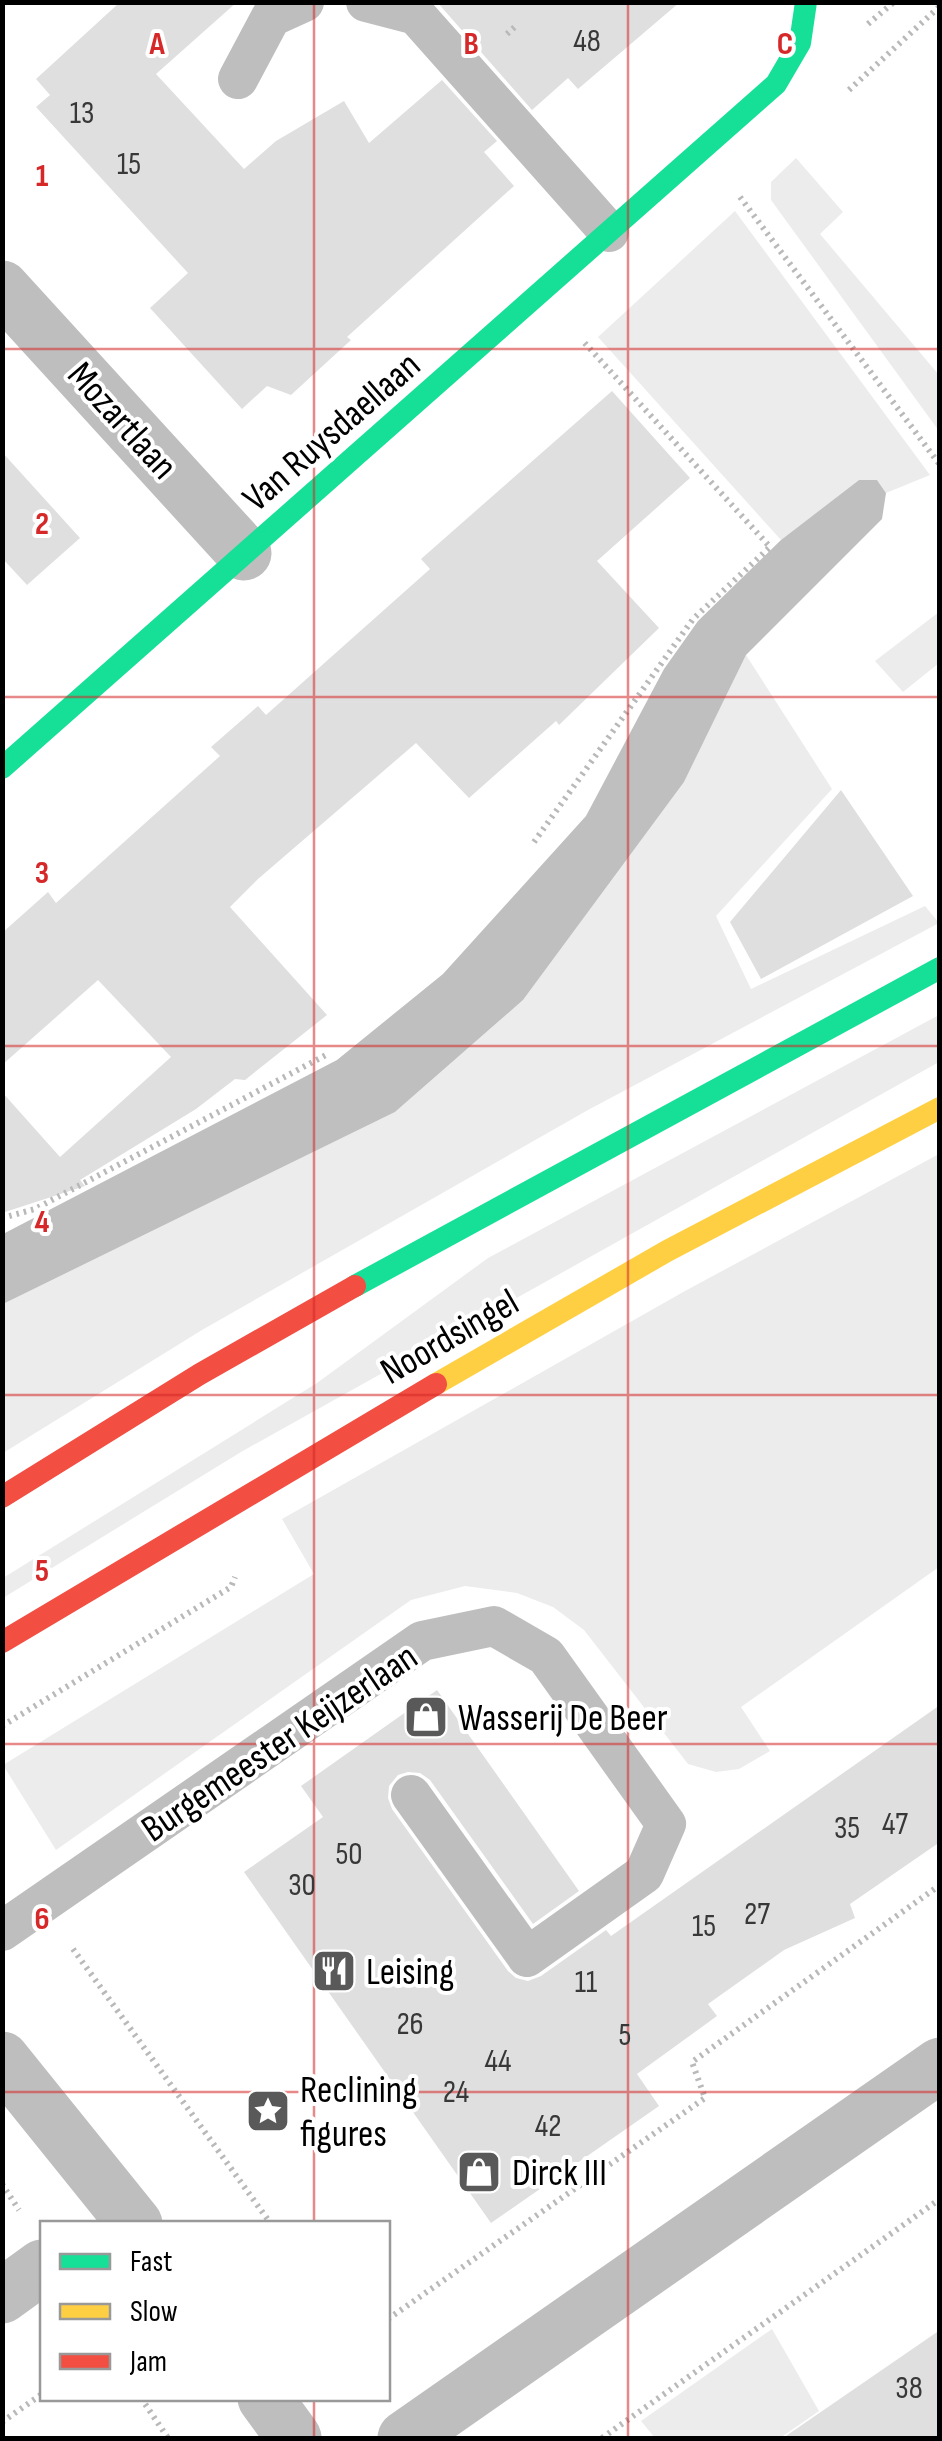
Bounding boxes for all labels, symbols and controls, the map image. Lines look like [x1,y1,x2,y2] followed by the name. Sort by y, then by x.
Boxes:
[573,22,601,61] house number: 48
[148,25,165,64] text: A
[463,25,479,64] text: B
[777,25,793,64] text: C
[70,94,94,133] house number: 13
[117,145,141,184] house number: 15
[36,157,49,196] text: 1
[234,343,430,521] street label: Van Ruysdaellaan
[58,353,186,489] street label: Mozartlaan
[35,505,49,544] text: 2
[35,854,49,893] text: 3
[35,1203,50,1242] text: 4
[373,1280,527,1395] street label: Noordsingel
[35,1552,49,1591] text: 5
[134,1634,426,1852] street label: Burgemeester Keijzerlaan
[403,1694,449,1740] shop icon: Wasserij De Beer
[458,1696,668,1741] place label: Wasserij De Beer
[882,1805,908,1844] house number: 47
[834,1809,860,1848] house number: 35
[335,1835,363,1874] house number: 50
[288,1866,316,1905] house number: 30
[744,1895,770,1934] house number: 27
[34,1900,50,1939] text: 6
[692,1907,716,1946] house number: 15
[311,1948,357,1994] restaurant icon: Leising
[366,1950,454,1995] place label: Leising
[575,1963,597,2002] house number: 11
[396,2005,424,2044] house number: 26
[619,2016,631,2055] house number: 5
[485,2042,511,2081] house number: 44
[300,2068,417,2157] place label: Reclining figures
[443,2073,469,2112] house number: 24
[245,2088,291,2134] place icon: Reclining figures
[535,2107,561,2146] house number: 42
[456,2149,502,2195] shop icon: Dirck III
[512,2151,607,2196] place label: Dirck III
[40,2221,390,2401] legend
[130,2244,172,2280] text: Fast
[130,2294,178,2330] text: Slow
[129,2344,167,2380] text: Jam
[895,2369,923,2408] house number: 38

